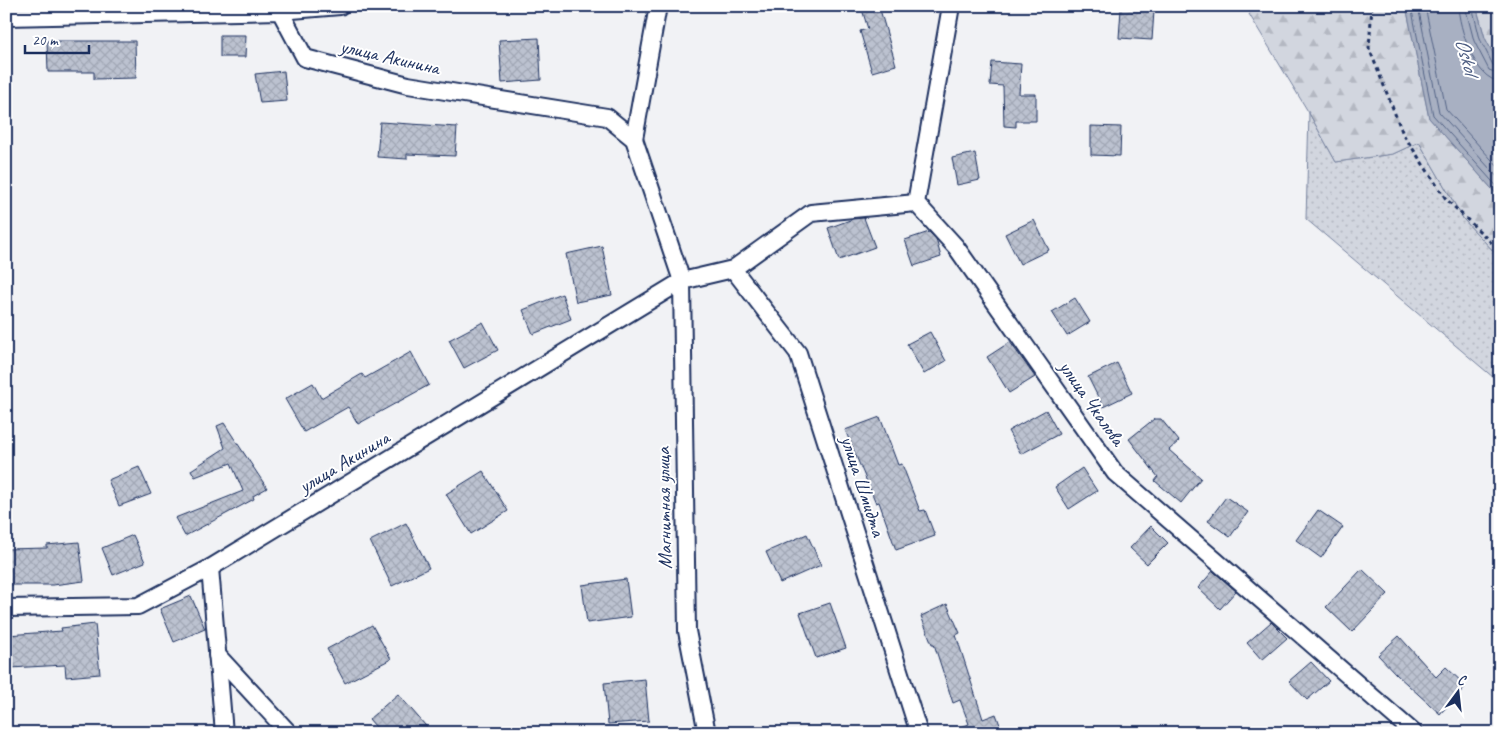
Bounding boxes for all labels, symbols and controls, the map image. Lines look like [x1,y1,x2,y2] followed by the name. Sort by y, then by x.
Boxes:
[25,22,89,54] scale bar
[32,31,59,50] text: 20 m
[337,33,444,81] street label: улица Акинина
[1449,35,1486,83] water label: Oskol
[1053,355,1131,452] street label: улица Чкалова
[293,424,395,499] street label: улица Акинина
[835,432,892,541] street label: улица Шмидта
[650,446,678,569] street label: Магнитная улица
[1434,666,1484,716] north arrow
[1456,671,1469,690] text: С

